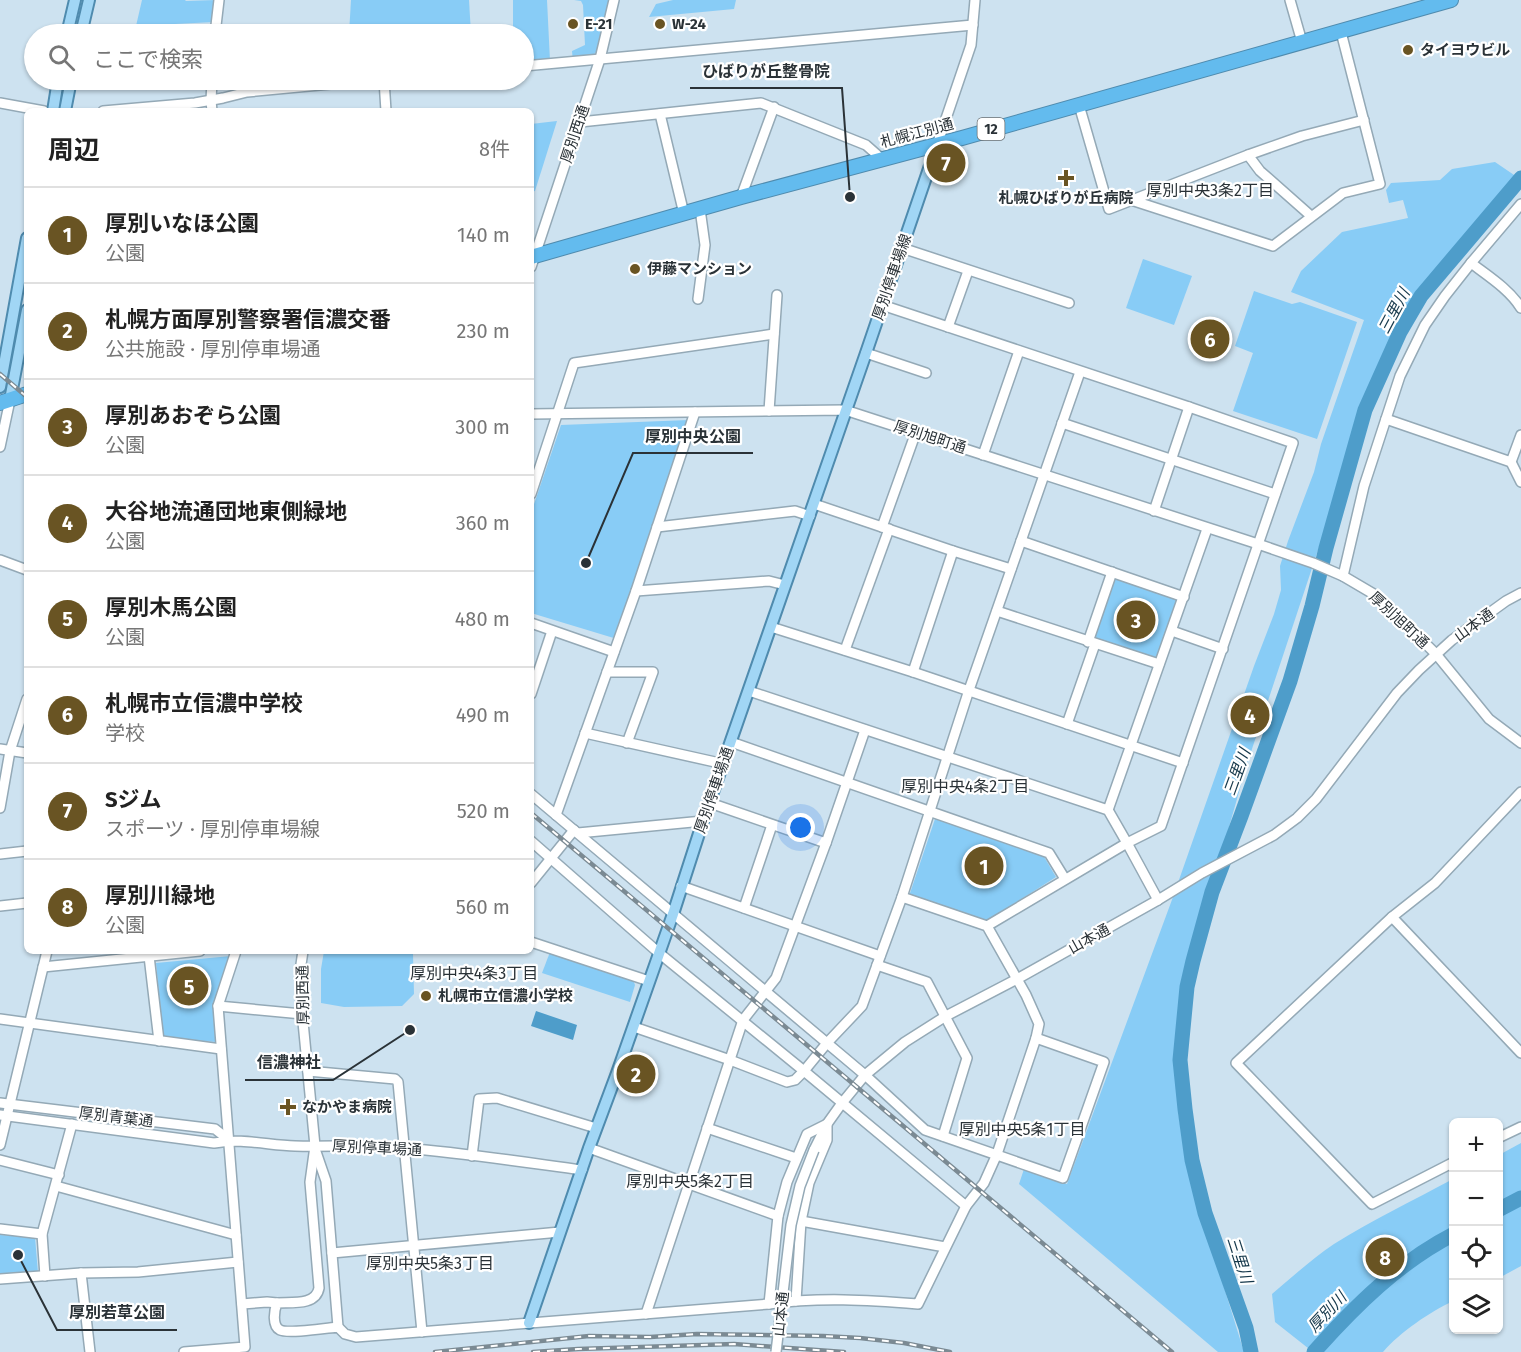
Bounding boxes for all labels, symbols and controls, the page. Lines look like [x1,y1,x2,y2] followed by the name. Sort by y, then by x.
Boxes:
[585,15,612,33] place label: E-21
[672,15,706,33] place label: W-24
[566,17,580,31] marker: E-21
[653,17,667,31] marker: W-24
[24,24,534,90] search box
[45,41,78,74] icon: search
[1420,41,1510,59] place label: タイヨウビル
[1401,43,1415,57] marker: タイヨウビル
[93,46,203,73] text: ここで検索
[690,54,842,88] callout: ひばりが丘整骨院
[702,62,830,81] text: ひばりが丘整骨院
[557,103,593,165] street label: 厚別西通
[878,115,956,151] street label: 札幌江別通
[978,118,1004,140] road number: 12
[48,135,100,166] text: 周辺
[479,137,510,161] text: 8件
[926,140,966,186] pin: 7
[1057,169,1075,187] marker: 札幌ひばりが丘病院
[1146,181,1274,200] district label: 厚別中央3条2丁目
[998,189,1134,207] place label: 札幌ひばりが丘病院
[105,210,259,237] text: 厚別いなほ公園
[63,223,72,247] text: 1
[457,223,510,247] text: 140 m
[869,232,915,322] street label: 厚別停車場線
[105,241,145,265] text: 公園
[647,260,752,278] place label: 伊藤マンション
[628,262,642,276] marker: 伊藤マンション
[1374,284,1415,337] water label: 三里川
[105,306,391,333] text: 札幌方面厚別警察署信濃交番
[1190,316,1230,362] pin: 6
[62,319,73,343] text: 2
[457,319,510,343] text: 230 m
[105,337,320,361] text: 公共施設 · 厚別停車場通
[105,402,281,429] text: 厚別あおぞら公園
[62,415,73,439] text: 3
[455,415,510,439] text: 300 m
[892,417,968,457] street label: 厚別旭町通
[633,419,753,453] callout: 厚別中央公園
[645,427,741,446] text: 厚別中央公園
[105,433,145,457] text: 公園
[105,498,347,525] text: 大谷地流通団地東側緑地
[62,511,73,535] text: 4
[456,511,510,535] text: 360 m
[105,529,145,553] text: 公園
[1365,588,1433,652] street label: 厚別旭町通
[105,594,237,621] text: 厚別木馬公園
[1116,598,1156,642] pin: 3
[1451,604,1497,646] street label: 山本通
[62,607,73,631] text: 5
[455,607,510,631] text: 480 m
[105,625,145,649] text: 公園
[105,690,303,717] text: 札幌市立信濃中学校
[1230,692,1270,738] pin: 4
[62,703,73,727] text: 6
[456,703,510,727] text: 490 m
[105,721,145,745] text: 学校
[1220,744,1255,798] water label: 三里川
[691,745,737,835] street label: 厚別停車場通
[901,777,1029,796] district label: 厚別中央4条2丁目
[105,786,162,813] text: Sジム
[63,799,72,823] text: 7
[457,799,510,823] text: 520 m
[786,813,815,842] your location
[105,817,320,841] text: スポーツ · 厚別停車場線
[964,844,1004,888] pin: 1
[105,882,215,909] text: 厚別川緑地
[62,895,73,919] text: 8
[456,895,510,919] text: 560 m
[105,913,145,937] text: 公園
[1065,920,1113,958] street label: 山本通
[170,964,208,1008] pin: 5
[410,964,538,983] district label: 厚別中央4条3丁目
[293,965,313,1025] street label: 厚別西通
[438,987,573,1005] place label: 札幌市立信濃小学校
[419,989,433,1003] marker: 札幌市立信濃小学校
[245,1046,333,1080] callout: 信濃神社
[616,1052,656,1096] pin: 2
[256,1053,321,1072] text: 信濃神社
[279,1098,297,1116] marker: なかやま病院
[302,1098,392,1116] place label: なかやま病院
[78,1103,154,1131] street label: 厚別青葉通
[1449,1118,1503,1334] map controls
[1449,1118,1503,1172] button: +
[959,1120,1085,1139] district label: 厚別中央5条1丁目
[332,1137,422,1159] street label: 厚別停車場通
[626,1172,754,1191] district label: 厚別中央5条2丁目
[1449,1172,1503,1226] button: −
[1449,1226,1503,1280] button: locate
[1224,1234,1257,1288] water label: 三里川
[1366,1234,1404,1280] pin: 8
[366,1254,494,1273] district label: 厚別中央5条3丁目
[1449,1280,1503,1334] button: layers
[1304,1287,1352,1336] water label: 厚別川
[770,1291,792,1337] street label: 山本通
[57,1296,177,1330] callout: 厚別若草公園
[69,1303,165,1322] text: 厚別若草公園

